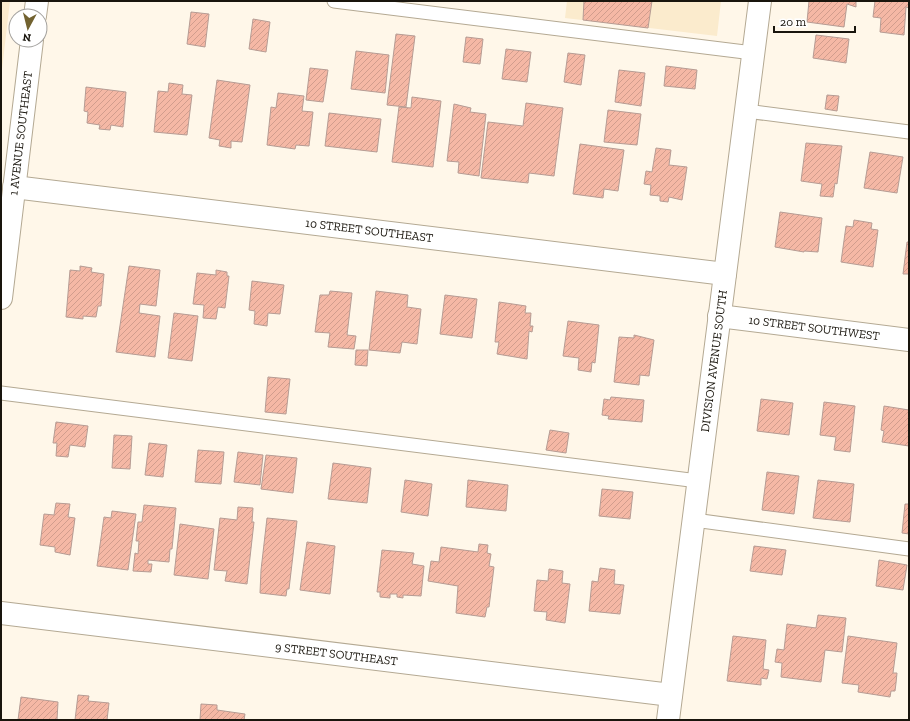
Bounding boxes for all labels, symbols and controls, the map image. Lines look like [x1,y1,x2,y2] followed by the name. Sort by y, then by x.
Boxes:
[8,8,48,48] north arrow
[774,8,855,34] scale bar
[780,15,807,29] text: 20 m
[21,30,32,44] text: N
[6,70,35,196] street label: 1 AVENUE SOUTHEAST
[305,216,435,245] street label: 10 STREET SOUTHEAST
[698,289,730,433] street label: DIVISION AVENUE SOUTH
[748,313,881,343] street label: 10 STREET SOUTHWEST
[274,640,399,669] street label: 9 STREET SOUTHEAST

